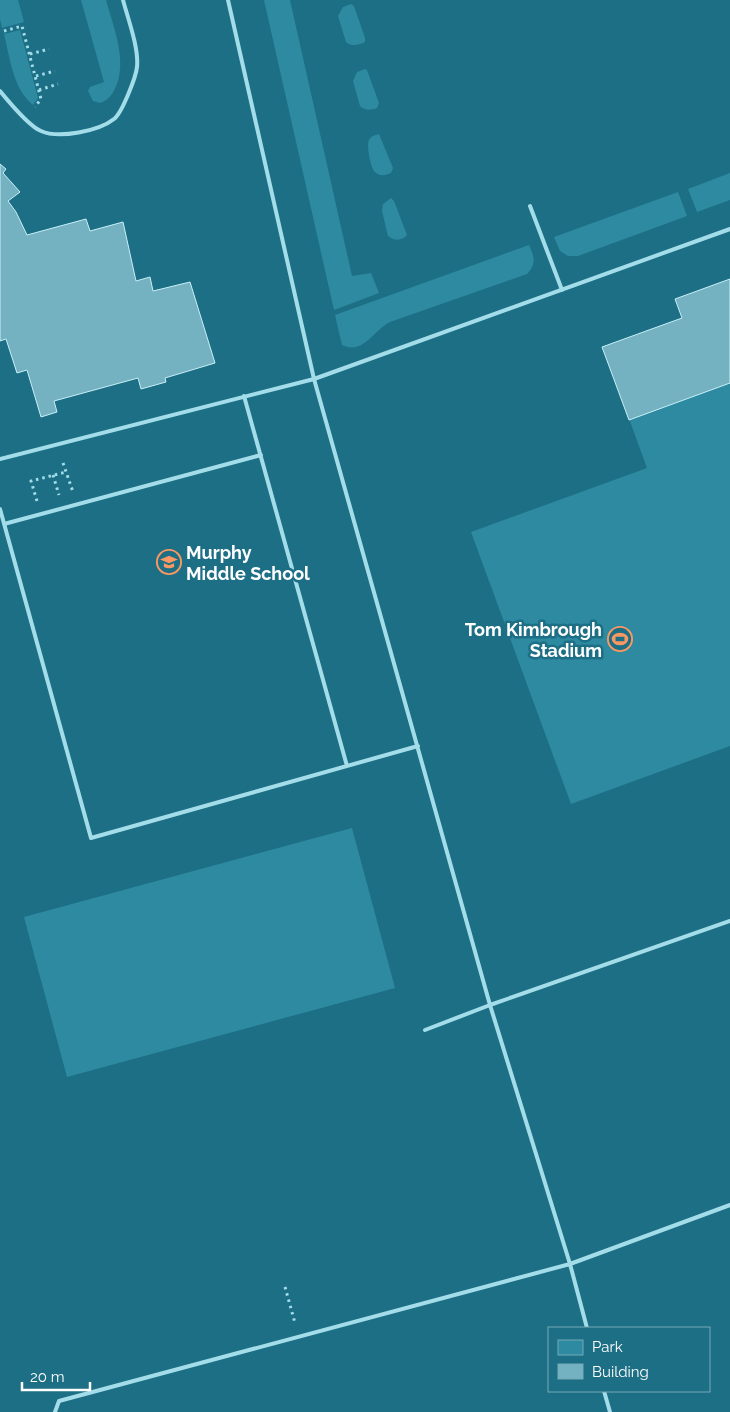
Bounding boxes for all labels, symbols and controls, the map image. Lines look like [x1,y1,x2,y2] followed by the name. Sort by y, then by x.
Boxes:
[186,542,310,584] place label: Murphy Middle School
[156,549,182,575] school or university icon: Murphy Middle School
[465,619,602,661] place label: Tom Kimbrough Stadium
[607,626,633,652] sports icon: Tom Kimbrough Stadium
[548,1327,710,1392] legend
[592,1338,623,1356] text: Park
[22,1360,90,1392] scale bar
[592,1363,649,1381] text: Building
[30,1368,65,1386] text: 20 m

